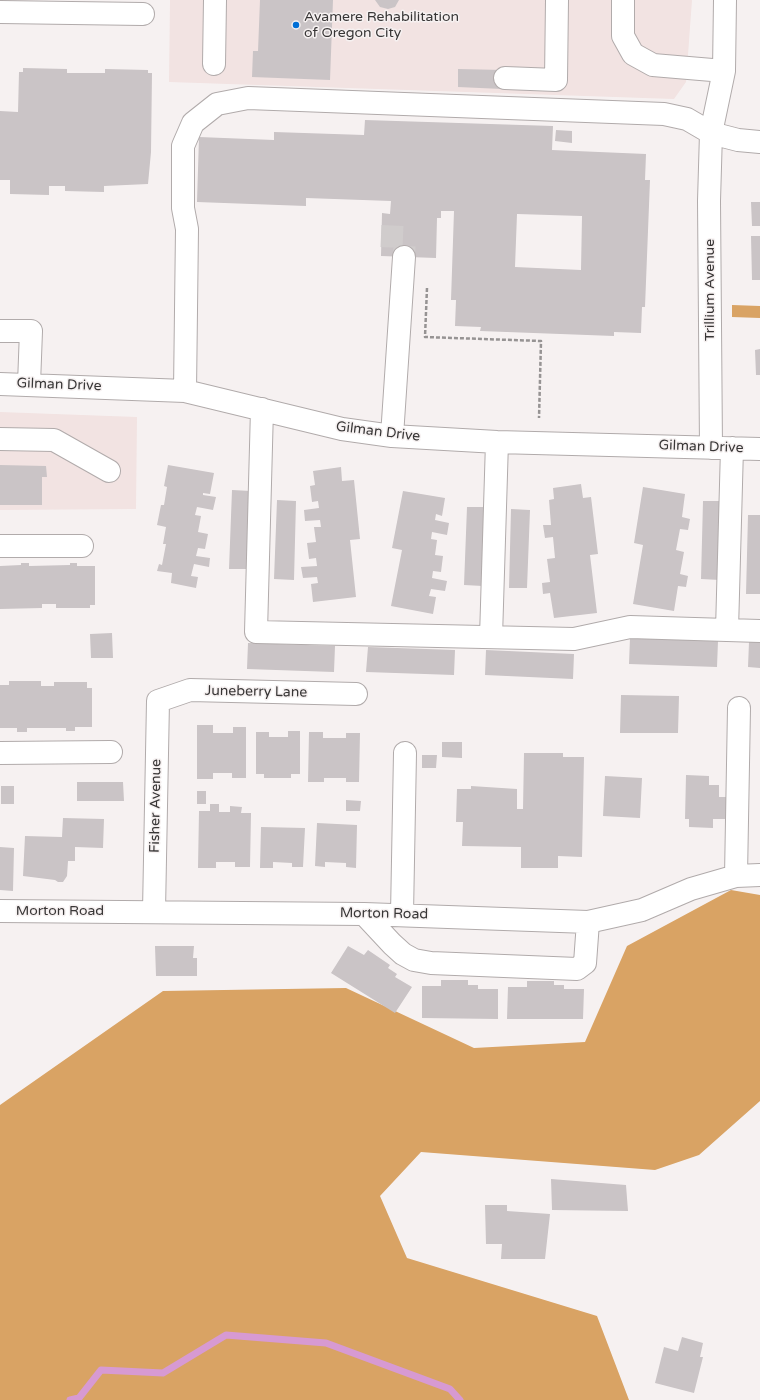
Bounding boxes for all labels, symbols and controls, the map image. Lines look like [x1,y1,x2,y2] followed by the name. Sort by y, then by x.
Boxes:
[304,9,459,42] place label: Avamere Rehabilitation of Oregon City
[291,20,301,30] marker: Avamere Rehabilitation of Oregon City
[702,239,718,341] street label: Trillium Avenue
[16,375,102,395] street label: Gilman Drive
[335,418,421,446] street label: Gilman Drive
[658,437,744,457] street label: Gilman Drive
[205,683,307,701] street label: Juneberry Lane
[147,759,165,853] street label: Fisher Avenue
[16,903,104,919] street label: Morton Road
[340,905,428,923] street label: Morton Road

